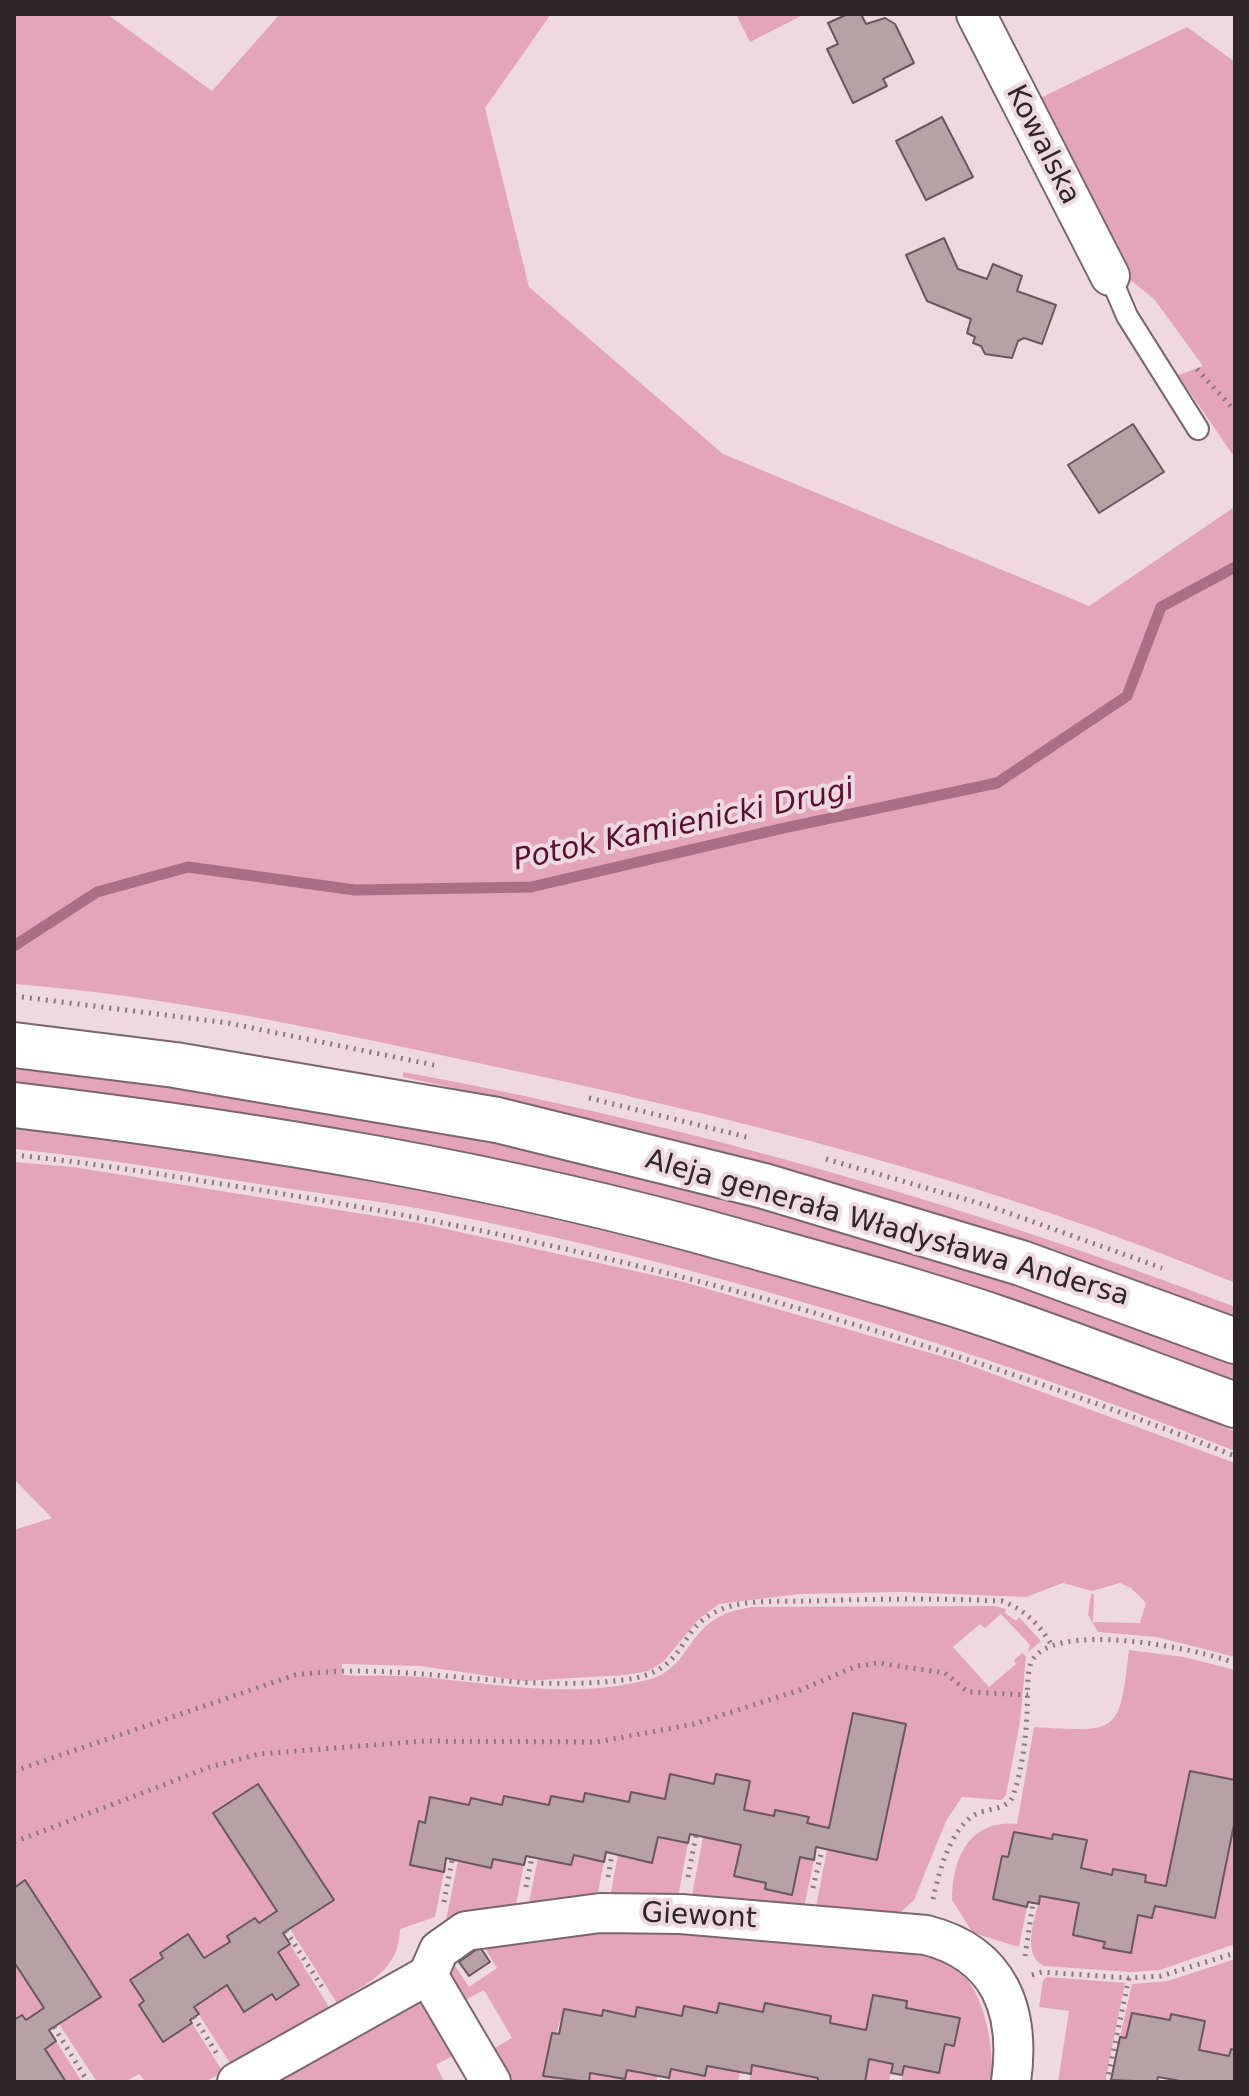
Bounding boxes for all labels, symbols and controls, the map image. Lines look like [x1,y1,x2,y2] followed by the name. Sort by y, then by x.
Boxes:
[998,80,1086,210] street label: Kowalska
[510,772,858,880] water label: Potok Kamienicki Drugi
[641,1144,1133,1314] street label: Aleja generała Władysława Andersa
[640,1897,758,1937] street label: Giewont

